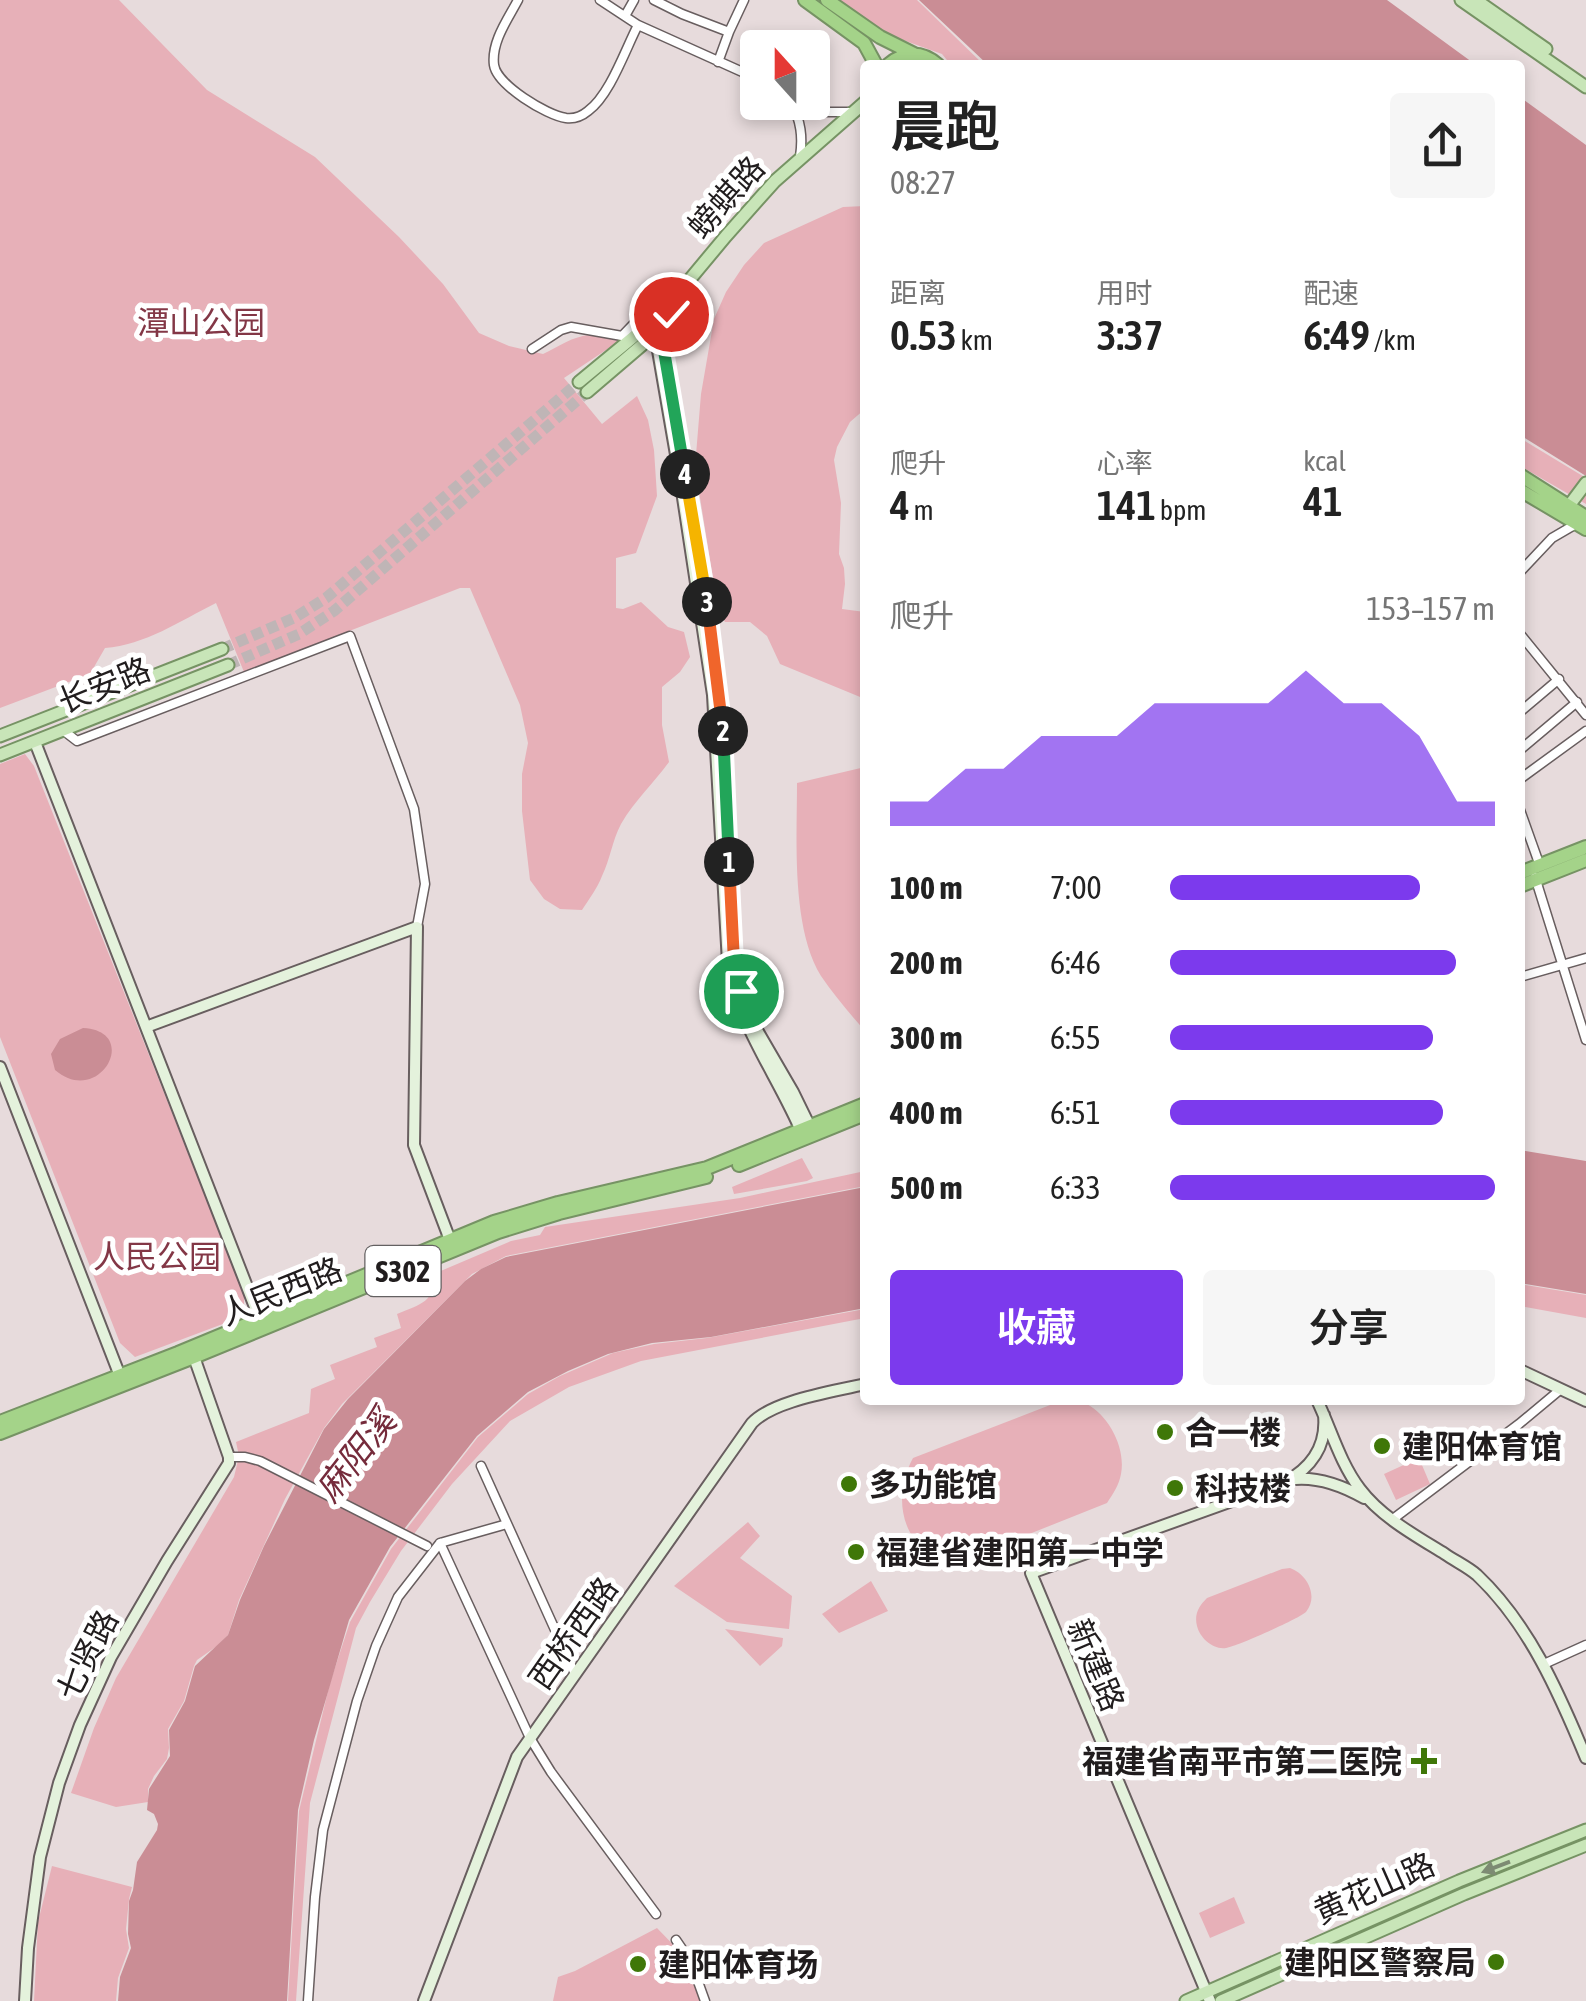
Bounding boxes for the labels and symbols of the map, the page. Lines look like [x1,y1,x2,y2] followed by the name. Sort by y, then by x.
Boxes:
[740,30,830,120] north arrow
[680,149,772,245] street label: 螃蜞路
[629,272,714,357] pin
[137,304,265,341] park label: 潭山公园
[660,449,710,499] pin: 4
[682,577,732,627] pin: 3
[53,650,155,720] street label: 长安路
[698,706,748,756] pin: 2
[704,837,754,887] pin: 1
[699,949,784,1034] pin
[93,1238,221,1275] park label: 人民公园
[366,1246,440,1296] road number: S302
[215,1250,347,1332] street label: 人民西路
[307,1398,406,1509] water label: 麻阳溪
[1185,1414,1281,1451] place label: 合一楼
[1154,1421,1176,1443] marker: 合一楼
[1402,1428,1562,1465] place label: 建阳体育馆
[1371,1435,1393,1457] marker: 建阳体育馆
[869,1466,997,1503] place label: 多功能馆
[1195,1470,1291,1507] place label: 科技楼
[838,1473,860,1495] marker: 多功能馆
[1164,1477,1186,1499] marker: 科技楼
[876,1534,1164,1571] place label: 福建省建阳第一中学
[845,1541,867,1563] marker: 福建省建阳第一中学
[521,1570,625,1696] street label: 西桥西路
[49,1604,125,1706] street label: 七贤路
[1060,1614,1132,1716] street label: 新建路
[1082,1743,1402,1780] place label: 福建省南平市第二医院
[1411,1748,1437,1774] marker: 福建省南平市第二医院
[1308,1845,1440,1931] street label: 黄花山路
[1480,1860,1510,1875] one-way arrow
[1284,1944,1476,1981] place label: 建阳区警察局
[658,1946,818,1983] place label: 建阳体育场
[1485,1951,1507,1973] marker: 建阳区警察局
[627,1953,649,1975] marker: 建阳体育场

